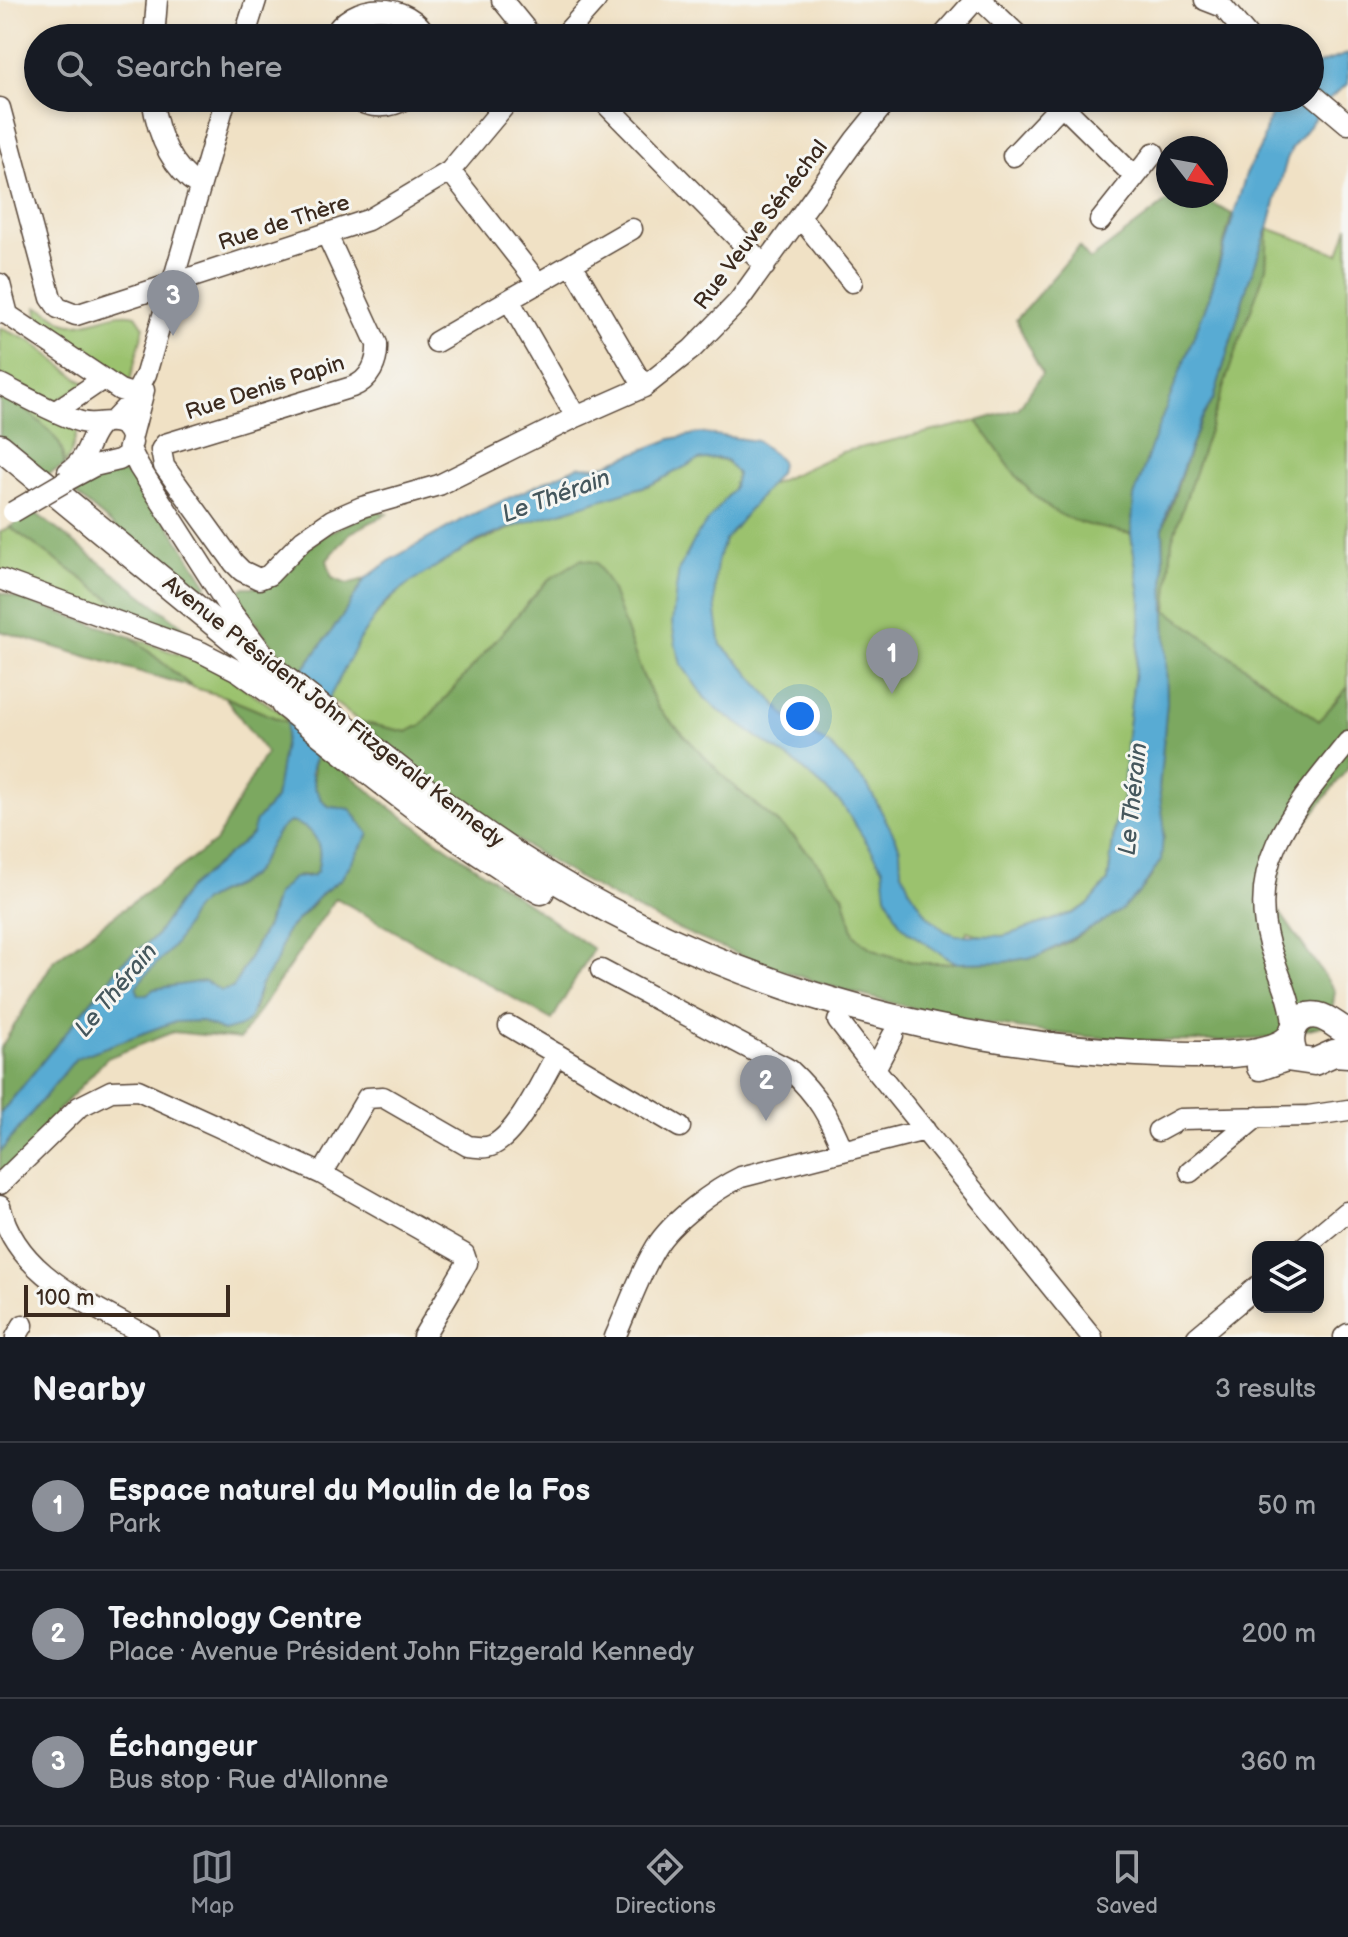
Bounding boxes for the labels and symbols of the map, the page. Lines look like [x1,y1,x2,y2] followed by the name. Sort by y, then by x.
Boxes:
[688,135,834,315] street label: Rue Veuve Sénéchal
[1156,136,1228,208] north arrow
[215,189,353,257] street label: Rue de Thère
[147,270,199,336] pin: 3
[182,350,348,426] street label: Rue Denis Papin
[498,463,614,529] water label: Le Thérain
[157,570,509,854] street label: Avenue Président John Fitzgerald Kennedy
[866,628,918,694] pin: 1
[780,696,820,736] your location
[1113,741,1153,857] water label: Le Thérain
[69,937,163,1043] water label: Le Thérain
[740,1055,792,1121] pin: 2
[24,1281,230,1317] scale bar

